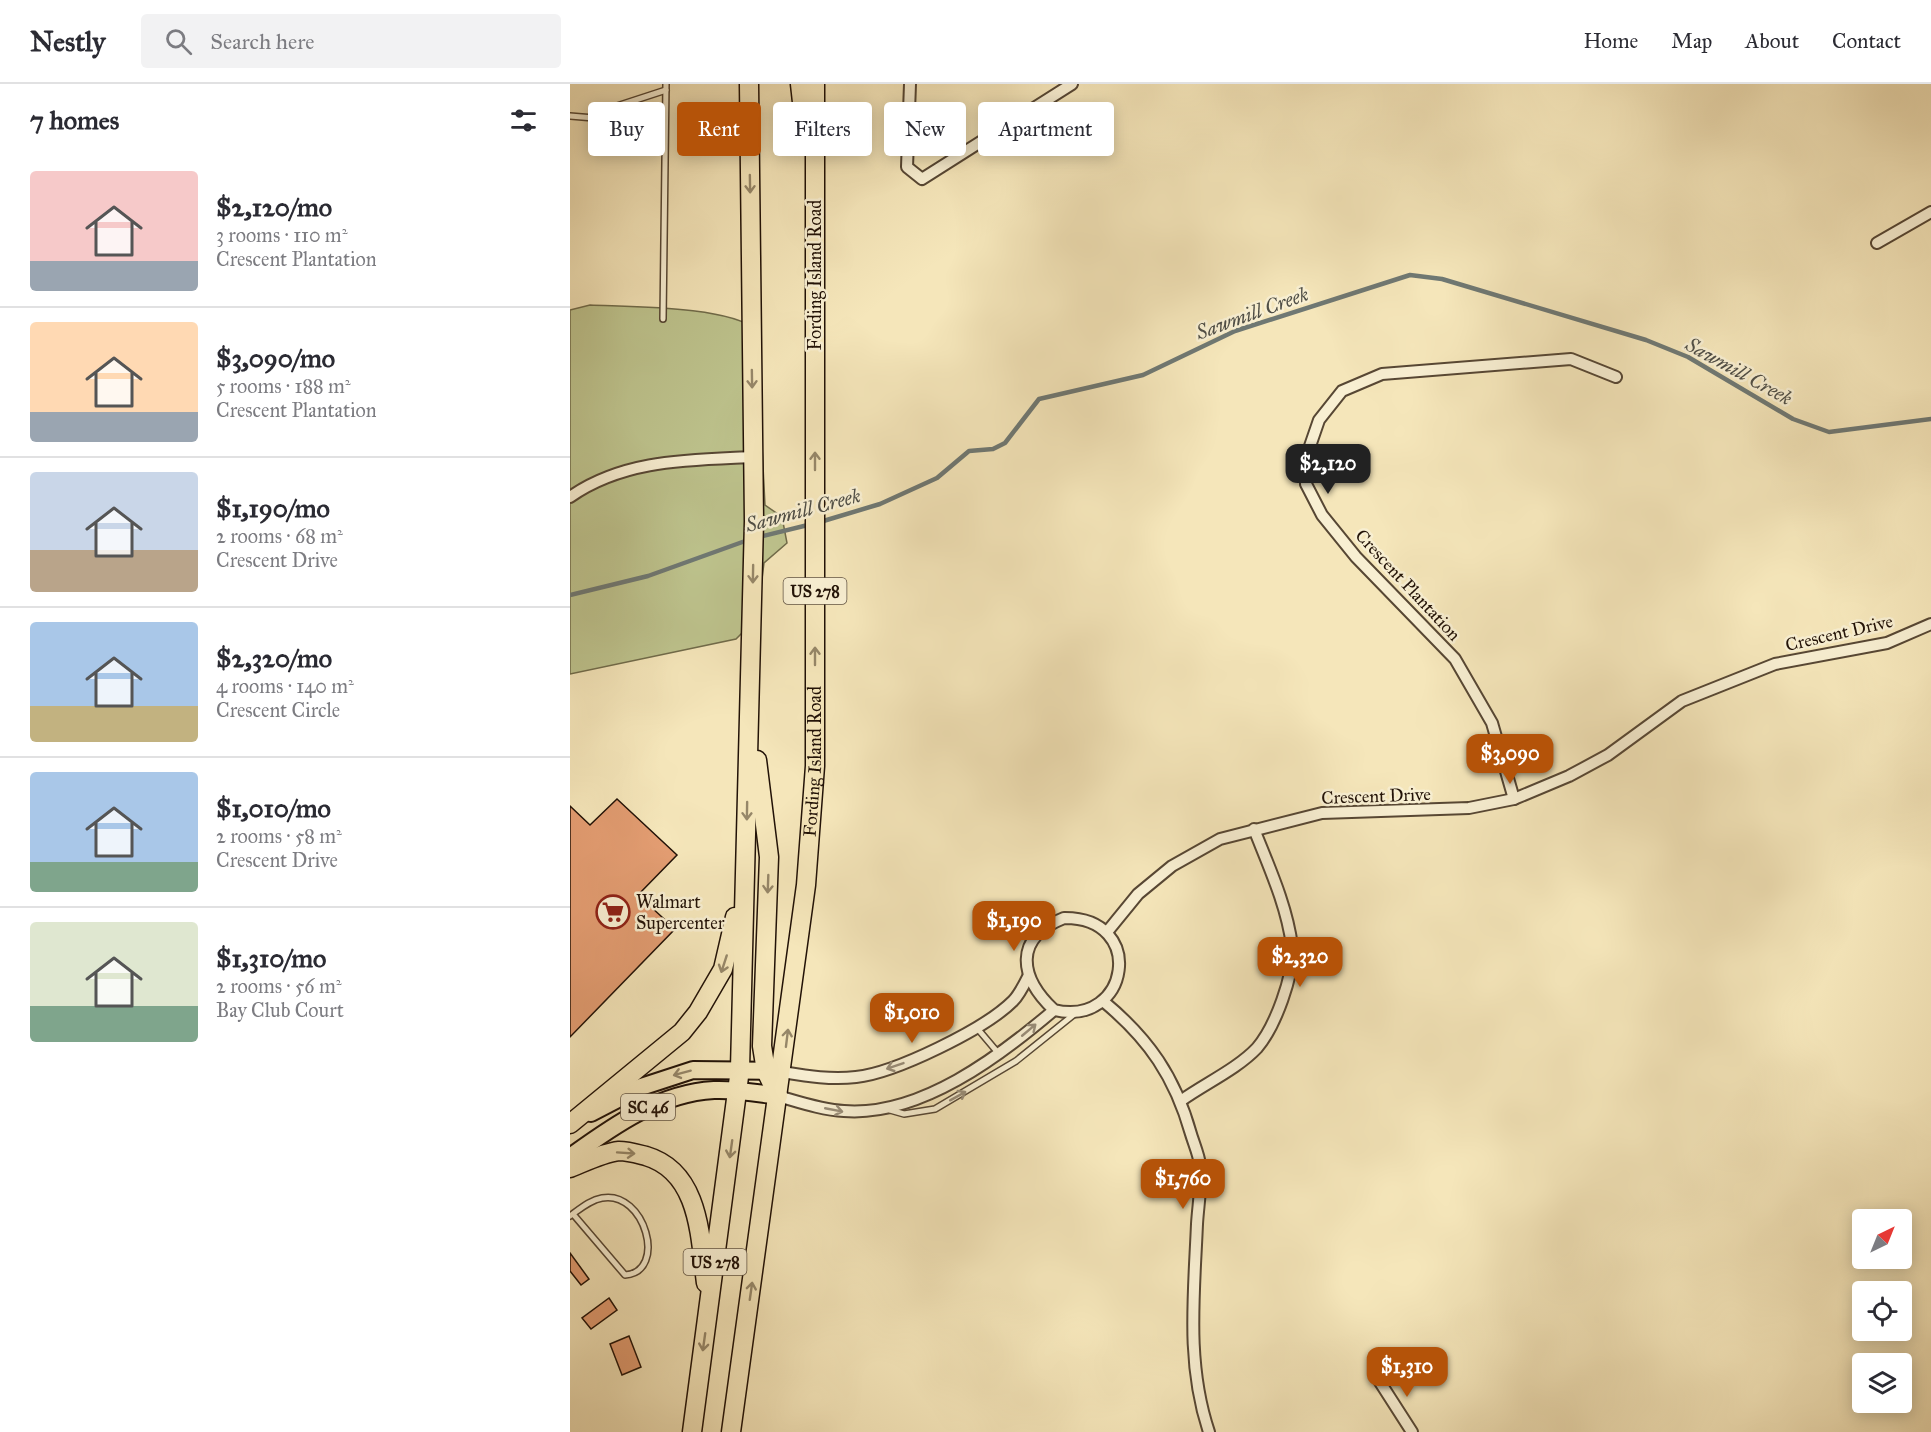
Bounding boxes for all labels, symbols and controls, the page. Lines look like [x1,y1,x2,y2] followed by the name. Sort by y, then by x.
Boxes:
[141,14,561,68] search box
[30,24,105,59] text: Nestly
[162,25,195,58] icon: search
[210,28,314,55] text: Search here
[1583,28,1638,54] text: Home
[1671,28,1712,54] text: Map
[1745,28,1799,54] text: About
[1832,28,1901,54] text: Contact
[588,102,665,156] chip: Buy
[677,102,761,156] chip: Rent
[773,102,872,156] chip: Filters
[884,102,966,156] chip: New
[978,102,1114,156] chip: Apartment
[30,104,119,136] text: 7 homes
[507,104,540,137] icon: filters
[744,174,756,194] one-way arrow
[216,191,332,223] text: $2,120/mo
[78,195,150,267] icon: home
[804,200,827,350] street label: Fording Island Road
[216,223,347,247] text: 3 rooms · 110 m²
[216,247,377,271] text: Crescent Plantation
[1191,281,1312,345] water label: Sawmill Creek
[1681,331,1797,410] water label: Sawmill Creek
[216,342,335,374] text: $3,090/mo
[78,346,150,418] icon: home
[746,369,758,389] one-way arrow
[216,374,351,398] text: 5 rooms · 188 m²
[216,398,377,422] text: Crescent Plantation
[1279,444,1377,495] pin: $2,120
[809,451,821,471] one-way arrow
[1300,451,1356,475] text: $2,120
[742,483,863,537] water label: Sawmill Creek
[216,492,330,524] text: $1,190/mo
[78,496,150,568] icon: home
[216,524,343,548] text: 2 rooms · 68 m²
[1351,525,1466,646] street label: Crescent Plantation
[216,548,338,572] text: Crescent Drive
[747,564,758,584] one-way arrow
[784,578,846,604] road number: US 278
[1783,610,1895,656] street label: Crescent Drive
[216,642,332,674] text: $2,320/mo
[78,646,150,718] icon: home
[809,646,821,666] one-way arrow
[216,674,354,698] text: 4 rooms · 140 m²
[799,686,826,838] street label: Fording Island Road
[216,698,340,722] text: Crescent Circle
[1461,734,1559,785] pin: $3,090
[1480,741,1540,765] text: $3,090
[1321,783,1431,809] street label: Crescent Drive
[216,792,331,824] text: $1,010/mo
[78,796,150,868] icon: home
[741,801,752,821] one-way arrow
[216,824,342,848] text: 2 rooms · 58 m²
[216,848,338,872] text: Crescent Drive
[763,874,774,894] one-way arrow
[636,891,725,934] place label: Walmart Supercenter
[595,894,631,930] supermarket icon: Walmart Supercenter
[965,901,1063,952] pin: $1,190
[986,908,1042,932] text: $1,190
[1251,937,1349,988] pin: $2,320
[216,942,326,974] text: $1,310/mo
[1272,944,1328,968] text: $2,320
[78,946,150,1018] icon: home
[718,954,729,973] one-way arrow
[216,974,342,998] text: 2 rooms · 56 m²
[863,993,961,1044] pin: $1,010
[216,998,344,1022] text: Bay Club Court
[884,1000,940,1024] text: $1,010
[1021,1024,1037,1037] one-way arrow
[781,1029,792,1049] one-way arrow
[886,1061,905,1072] one-way arrow
[673,1067,692,1079] one-way arrow
[949,1090,966,1102] one-way arrow
[621,1094,675,1120] road number: SC 46
[824,1105,844,1116] one-way arrow
[725,1139,736,1159] one-way arrow
[615,1147,635,1158] one-way arrow
[1134,1159,1232,1210] pin: $1,760
[1155,1166,1211,1190] text: $1,760
[1852,1209,1912,1269] north arrow
[1852,1209,1912,1413] map controls
[684,1249,746,1275] road number: US 278
[745,1281,756,1301] one-way arrow
[1852,1281,1912,1341] button: locate
[698,1332,709,1352] one-way arrow
[1358,1347,1456,1398] pin: $1,310
[1852,1353,1912,1413] button: layers
[1381,1354,1433,1378] text: $1,310

